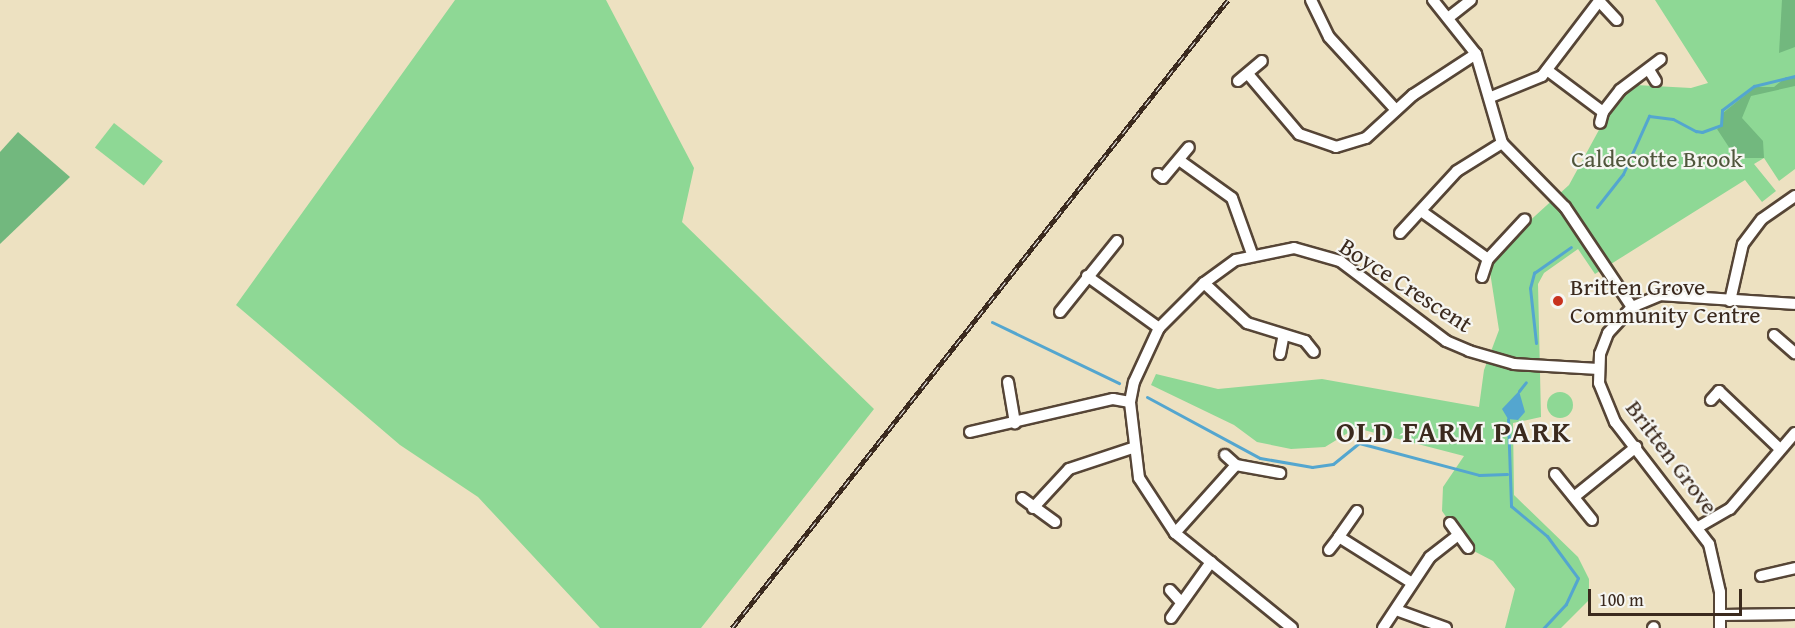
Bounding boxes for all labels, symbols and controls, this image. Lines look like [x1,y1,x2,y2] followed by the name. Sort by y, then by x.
[1571,145,1743,173] park label: Caldecotte Brook
[1334,231,1478,339] street label: Boyce Crescent
[1570,273,1760,329] place label: Britten Grove Community Centre
[1551,294,1565,308] marker: Britten Grove Community Centre
[1620,394,1724,520] street label: Britten Grove
[1336,413,1572,449] district label: OLD FARM PARK
[1591,577,1746,615] scale bar
[1599,586,1644,613] text: 100 m

